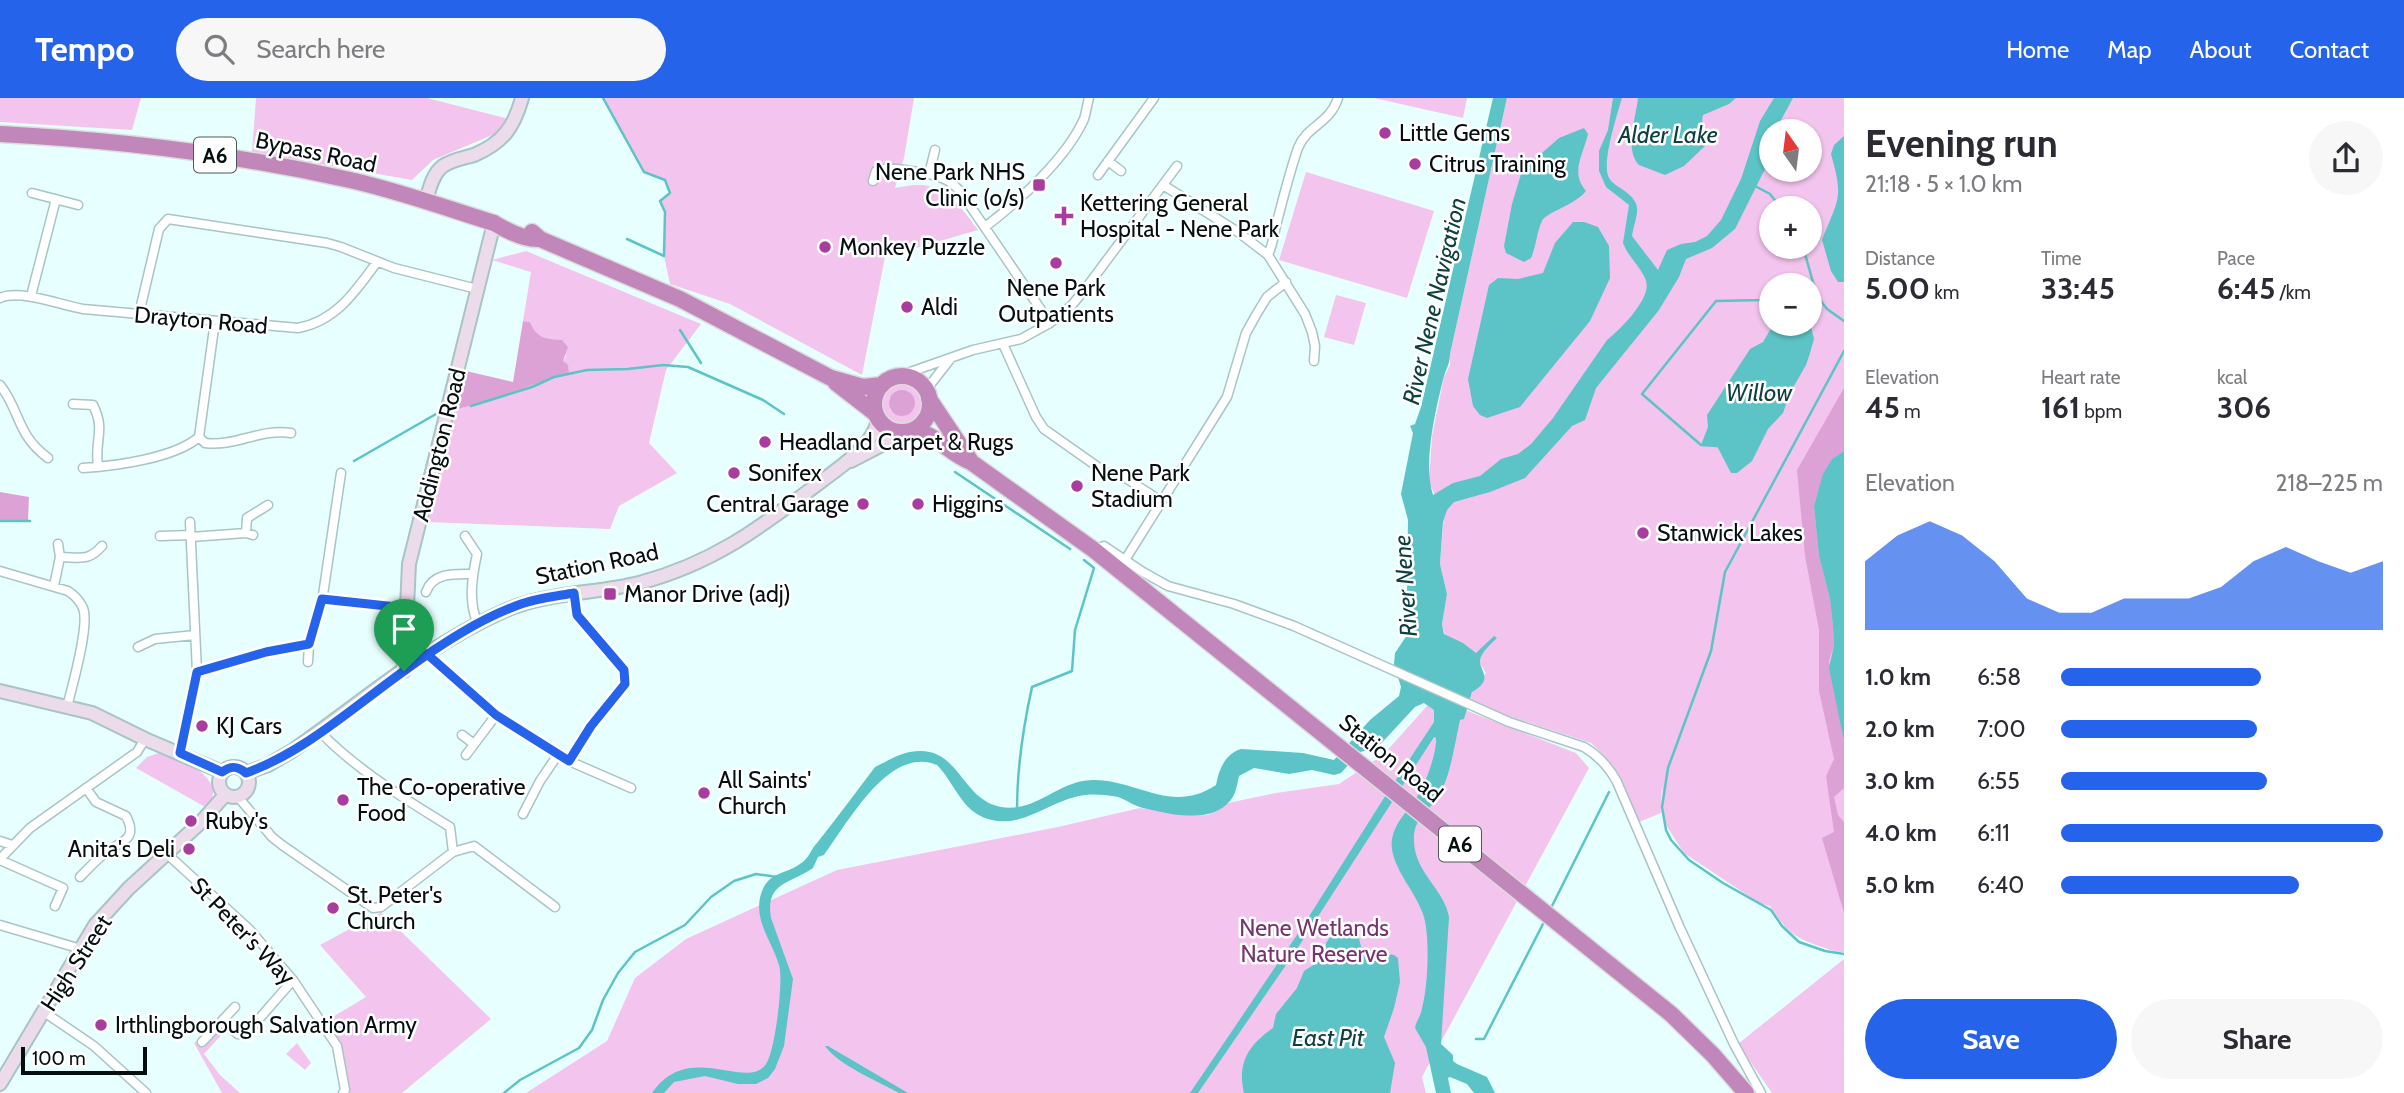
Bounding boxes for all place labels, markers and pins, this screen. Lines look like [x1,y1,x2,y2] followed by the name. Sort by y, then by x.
[1399,119,1510,147] place label: Little Gems
[1377,125,1393,141] marker: Little Gems
[1429,150,1566,178] place label: Citrus Training
[1407,156,1423,172] marker: Citrus Training
[875,158,1025,212] place label: Nene Park NHS Clinic (o/s)
[1031,177,1047,193] marker: Nene Park NHS Clinic (o/s)
[1080,189,1280,243] place label: Kettering General Hospital - Nene Park
[1054,206,1074,226] marker: Kettering General Hospital - Nene Park
[839,233,985,261] place label: Monkey Puzzle
[817,239,833,255] marker: Monkey Puzzle
[1048,255,1064,271] marker: Nene Park Outpatients
[998,274,1114,328] place label: Nene Park Outpatients
[921,293,958,321] place label: Aldi
[899,299,915,315] marker: Aldi
[779,428,1014,456] place label: Headland Carpet & Rugs
[757,434,773,450] marker: Headland Carpet & Rugs
[748,459,822,487] place label: Sonifex
[1091,459,1191,513] place label: Nene Park Stadium
[726,465,742,481] marker: Sonifex
[1069,478,1085,494] marker: Nene Park Stadium
[706,490,849,518] place label: Central Garage
[932,490,1004,518] place label: Higgins
[855,496,871,512] marker: Central Garage
[910,496,926,512] marker: Higgins
[1657,519,1803,547] place label: Stanwick Lakes
[1635,525,1651,541] marker: Stanwick Lakes
[624,580,791,608] place label: Manor Drive (adj)
[602,586,618,602] marker: Manor Drive (adj)
[374,599,434,671] pin
[216,712,282,740] place label: KJ Cars
[194,718,210,734] marker: KJ Cars
[718,766,811,820] place label: All Saints' Church
[357,773,526,827] place label: The Co-operative Food
[696,785,712,801] marker: All Saints' Church
[335,792,351,808] marker: The Co-operative Food
[205,807,268,835] place label: Ruby's
[183,813,199,829] marker: Ruby's
[68,835,175,863] place label: Anita's Deli
[181,841,197,857] marker: Anita's Deli
[347,881,442,935] place label: St. Peter's Church
[325,900,341,916] marker: St. Peter's Church
[115,1011,417,1039] place label: Irthlingborough Salvation Army
[93,1017,109,1033] marker: Irthlingborough Salvation Army

